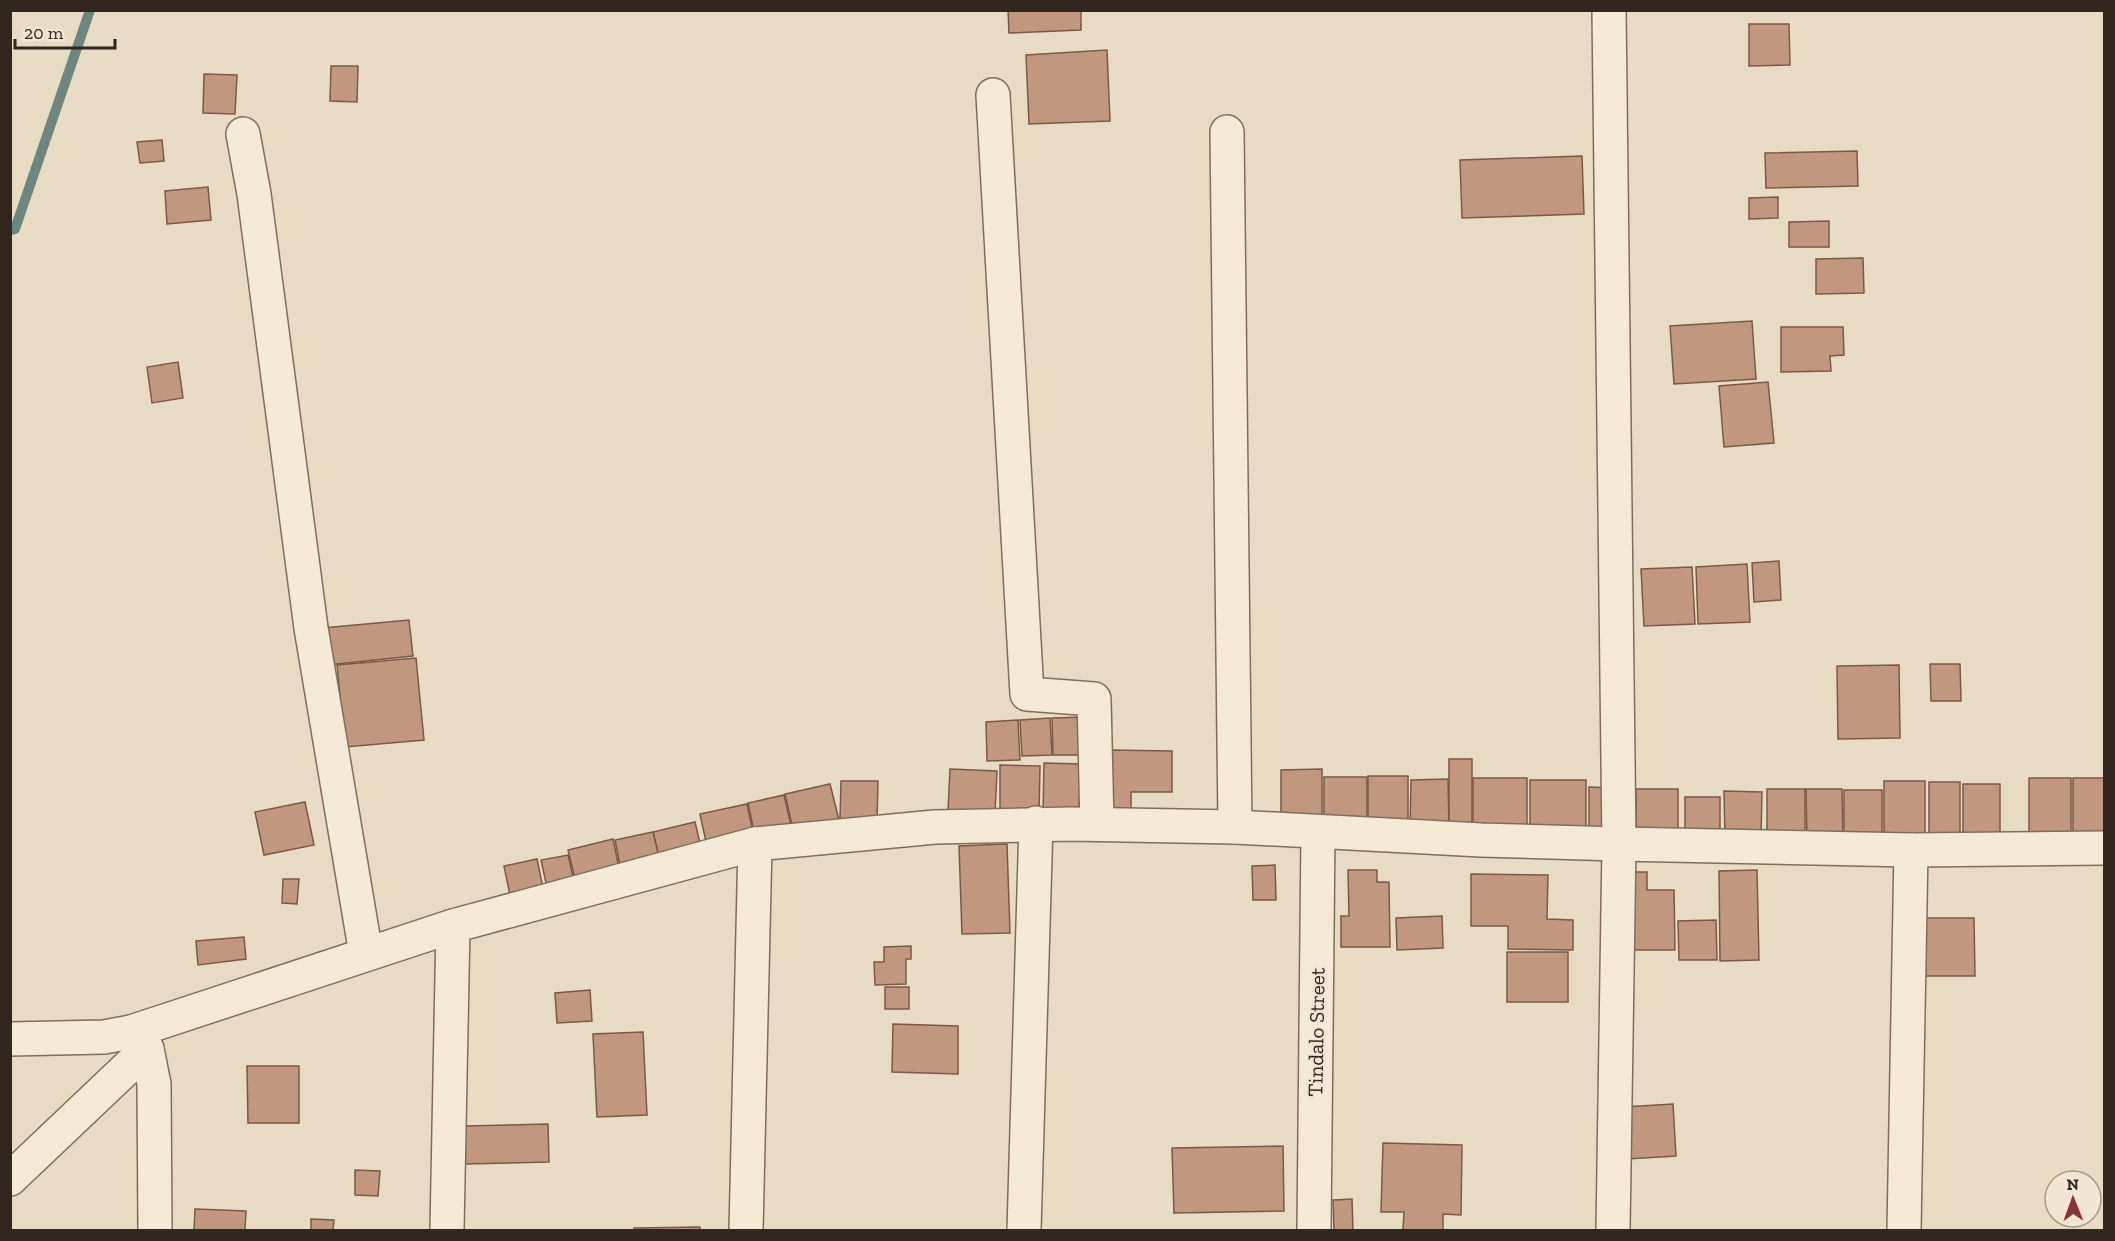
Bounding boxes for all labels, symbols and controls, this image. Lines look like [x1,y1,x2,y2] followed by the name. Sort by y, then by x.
[15,12,116,50] scale bar
[24,22,64,44] text: 20 m
[1302,967,1330,1097] street label: Tindalo Street
[2043,1169,2103,1229] north arrow
[2066,1175,2079,1194] text: N

